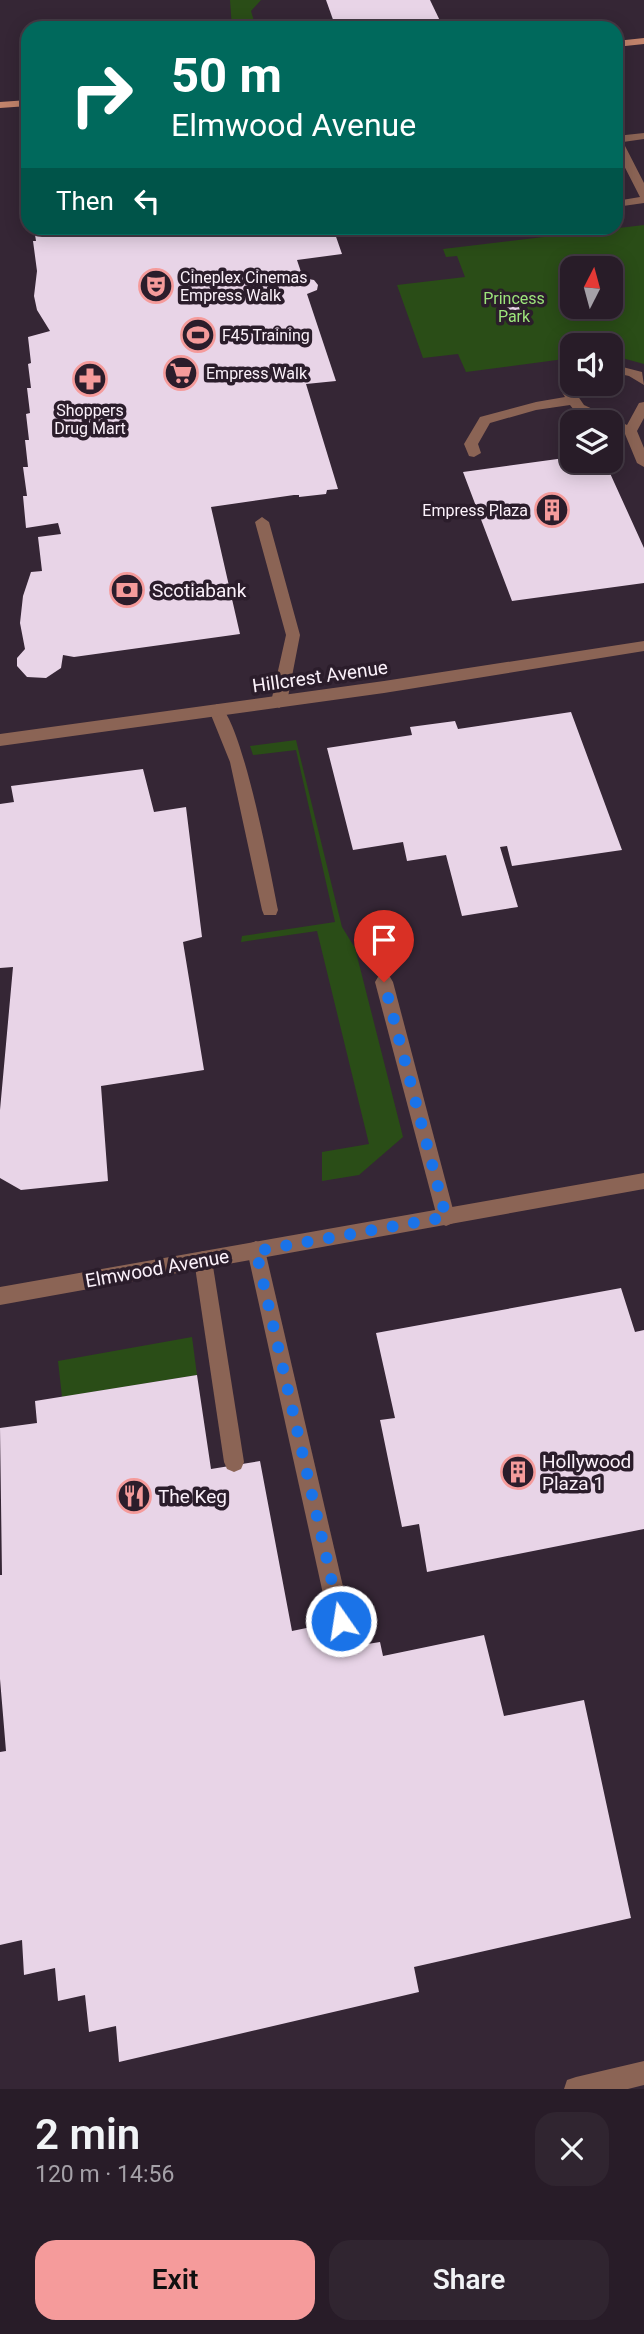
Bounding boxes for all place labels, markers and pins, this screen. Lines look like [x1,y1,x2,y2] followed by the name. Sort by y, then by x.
[137,267,175,305] theatre icon: Cineplex Cinemas Empress Walk
[180,268,308,305] place label: Cineplex Cinemas Empress Walk
[179,316,217,354] sports icon: F45 Training
[222,326,310,345] place label: F45 Training
[162,354,200,392] supermarket icon: Empress Walk
[71,360,109,398] pharmacy icon: Shoppers Drug Mart
[206,364,308,383] place label: Empress Walk
[54,401,126,438] place label: Shoppers Drug Mart
[533,491,571,529] building icon: Empress Plaza
[422,501,528,520] place label: Empress Plaza
[108,571,146,609] bank icon: Scotiabank
[152,579,247,602] place label: Scotiabank
[354,910,414,982] pin
[542,1450,631,1495] place label: Hollywood Plaza 1
[499,1453,537,1491] building icon: Hollywood Plaza 1
[115,1477,153,1515] restaurant icon: The Keg
[158,1485,227,1508] place label: The Keg

